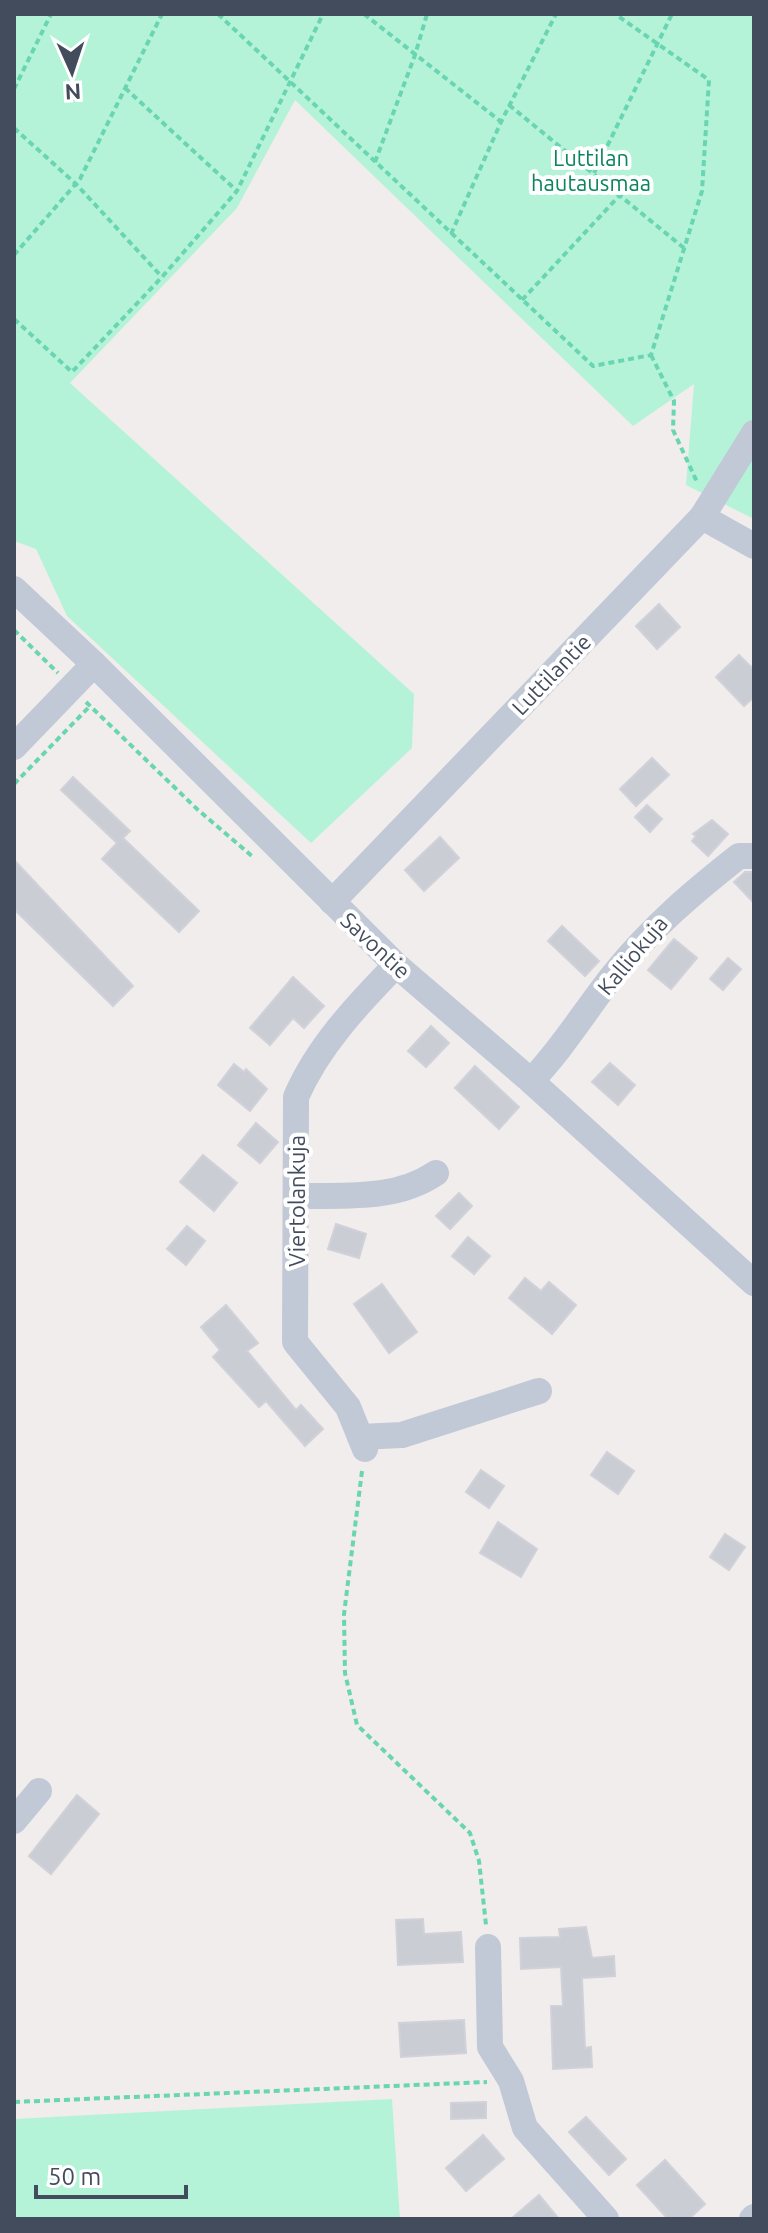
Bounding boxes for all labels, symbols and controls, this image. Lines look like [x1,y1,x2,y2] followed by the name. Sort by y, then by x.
[32,32,112,112] north arrow
[64,80,82,105] text: N
[531,145,651,195] park label: Luttilan hautausmaa
[507,629,595,719] street label: Luttilantie
[336,907,416,983] street label: Savontie
[592,911,672,999] street label: Kalliokuja
[284,1135,309,1267] street label: Viertolankuja
[36,2149,186,2199] scale bar
[48,2163,101,2190] text: 50 m

